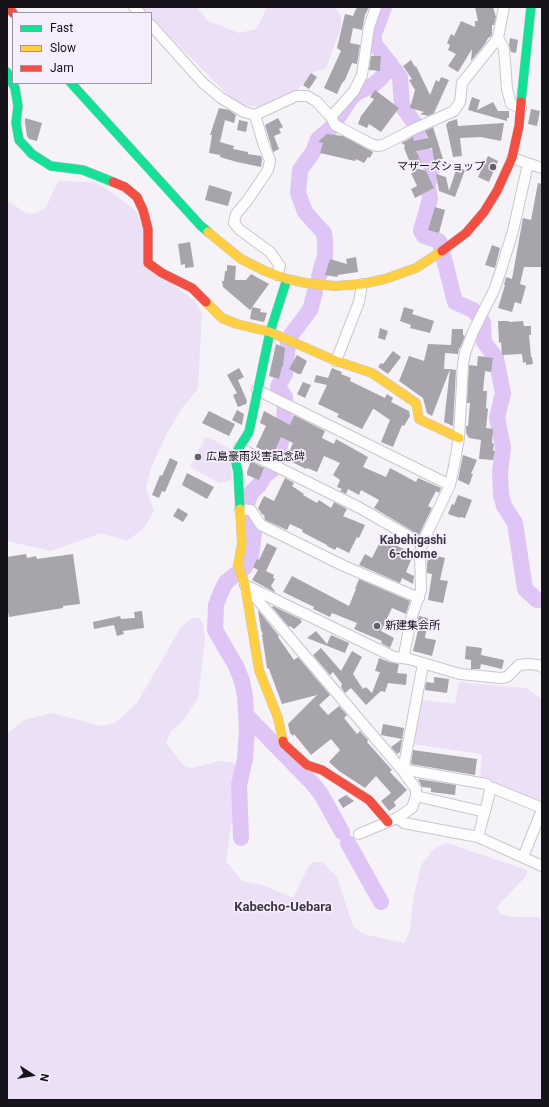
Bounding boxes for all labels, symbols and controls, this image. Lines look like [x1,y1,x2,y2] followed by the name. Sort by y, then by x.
[12,12,152,84] legend
[50,21,73,35] text: Fast
[50,41,76,55] text: Slow
[50,61,74,75] text: Jam
[397,160,485,174] place label: マザーズショップ
[488,162,498,172] marker: マザーズショップ
[206,450,305,464] place label: 広島豪雨災害記念碑
[193,452,203,462] marker: 広島豪雨災害記念碑
[380,534,446,562] district label: Kabehigashi 6-chome
[385,619,440,633] place label: 新建集会所
[372,621,382,631] marker: 新建集会所
[234,900,332,916] district label: Kabecho-Uebara
[12,1055,52,1095] north arrow
[37,1072,51,1083] text: N

